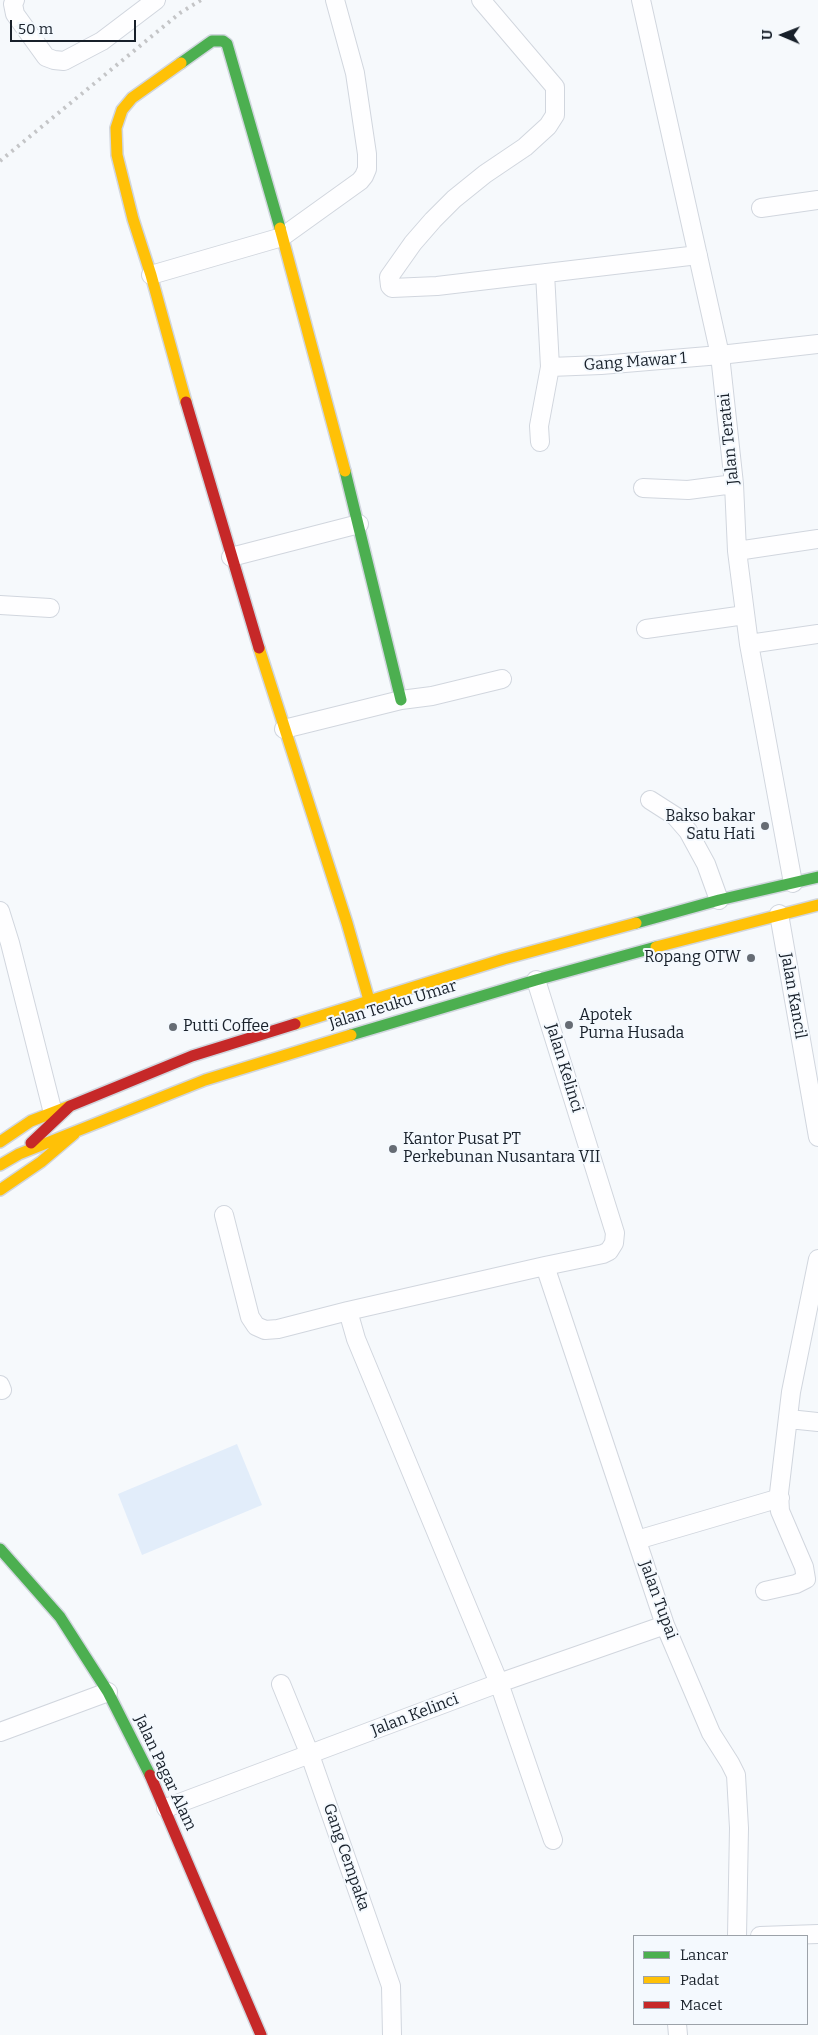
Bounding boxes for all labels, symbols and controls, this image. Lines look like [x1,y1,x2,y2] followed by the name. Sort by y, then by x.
[12,10,139,42] scale bar
[758,10,808,60] north arrow
[18,20,53,38] text: 50 m
[759,29,776,40] text: U
[583,349,687,375] street label: Gang Mawar 1
[715,392,743,486] street label: Jalan Teratai
[665,807,755,845] place label: Bakso bakar Satu Hati
[759,820,771,832] marker: Bakso bakar Satu Hati
[644,948,741,968] place label: Ropang OTW
[776,951,810,1041] street label: Jalan Kancil
[745,952,757,964] marker: Ropang OTW
[327,976,459,1034] street label: Jalan Teuku Umar
[579,1006,684,1044] place label: Apotek Purna Husada
[183,1017,269,1037] place label: Putti Coffee
[563,1019,575,1031] marker: Apotek Purna Husada
[167,1021,179,1033] marker: Putti Coffee
[541,1021,587,1115] street label: Jalan Kelinci
[403,1130,600,1168] place label: Kantor Pusat PT Perkebunan Nusantara VII
[387,1143,399,1155] marker: Kantor Pusat PT Perkebunan Nusantara VII
[635,1558,681,1642] street label: Jalan Tupai
[369,1690,461,1740] street label: Jalan Kelinci
[130,1712,200,1834] street label: Jalan Pagar Alam
[319,1801,373,1913] street label: Gang Cempaka
[633,1935,808,2025] legend
[680,1946,728,1964] text: Lancar
[680,1971,719,1989] text: Padat
[680,1996,722,2014] text: Macet

